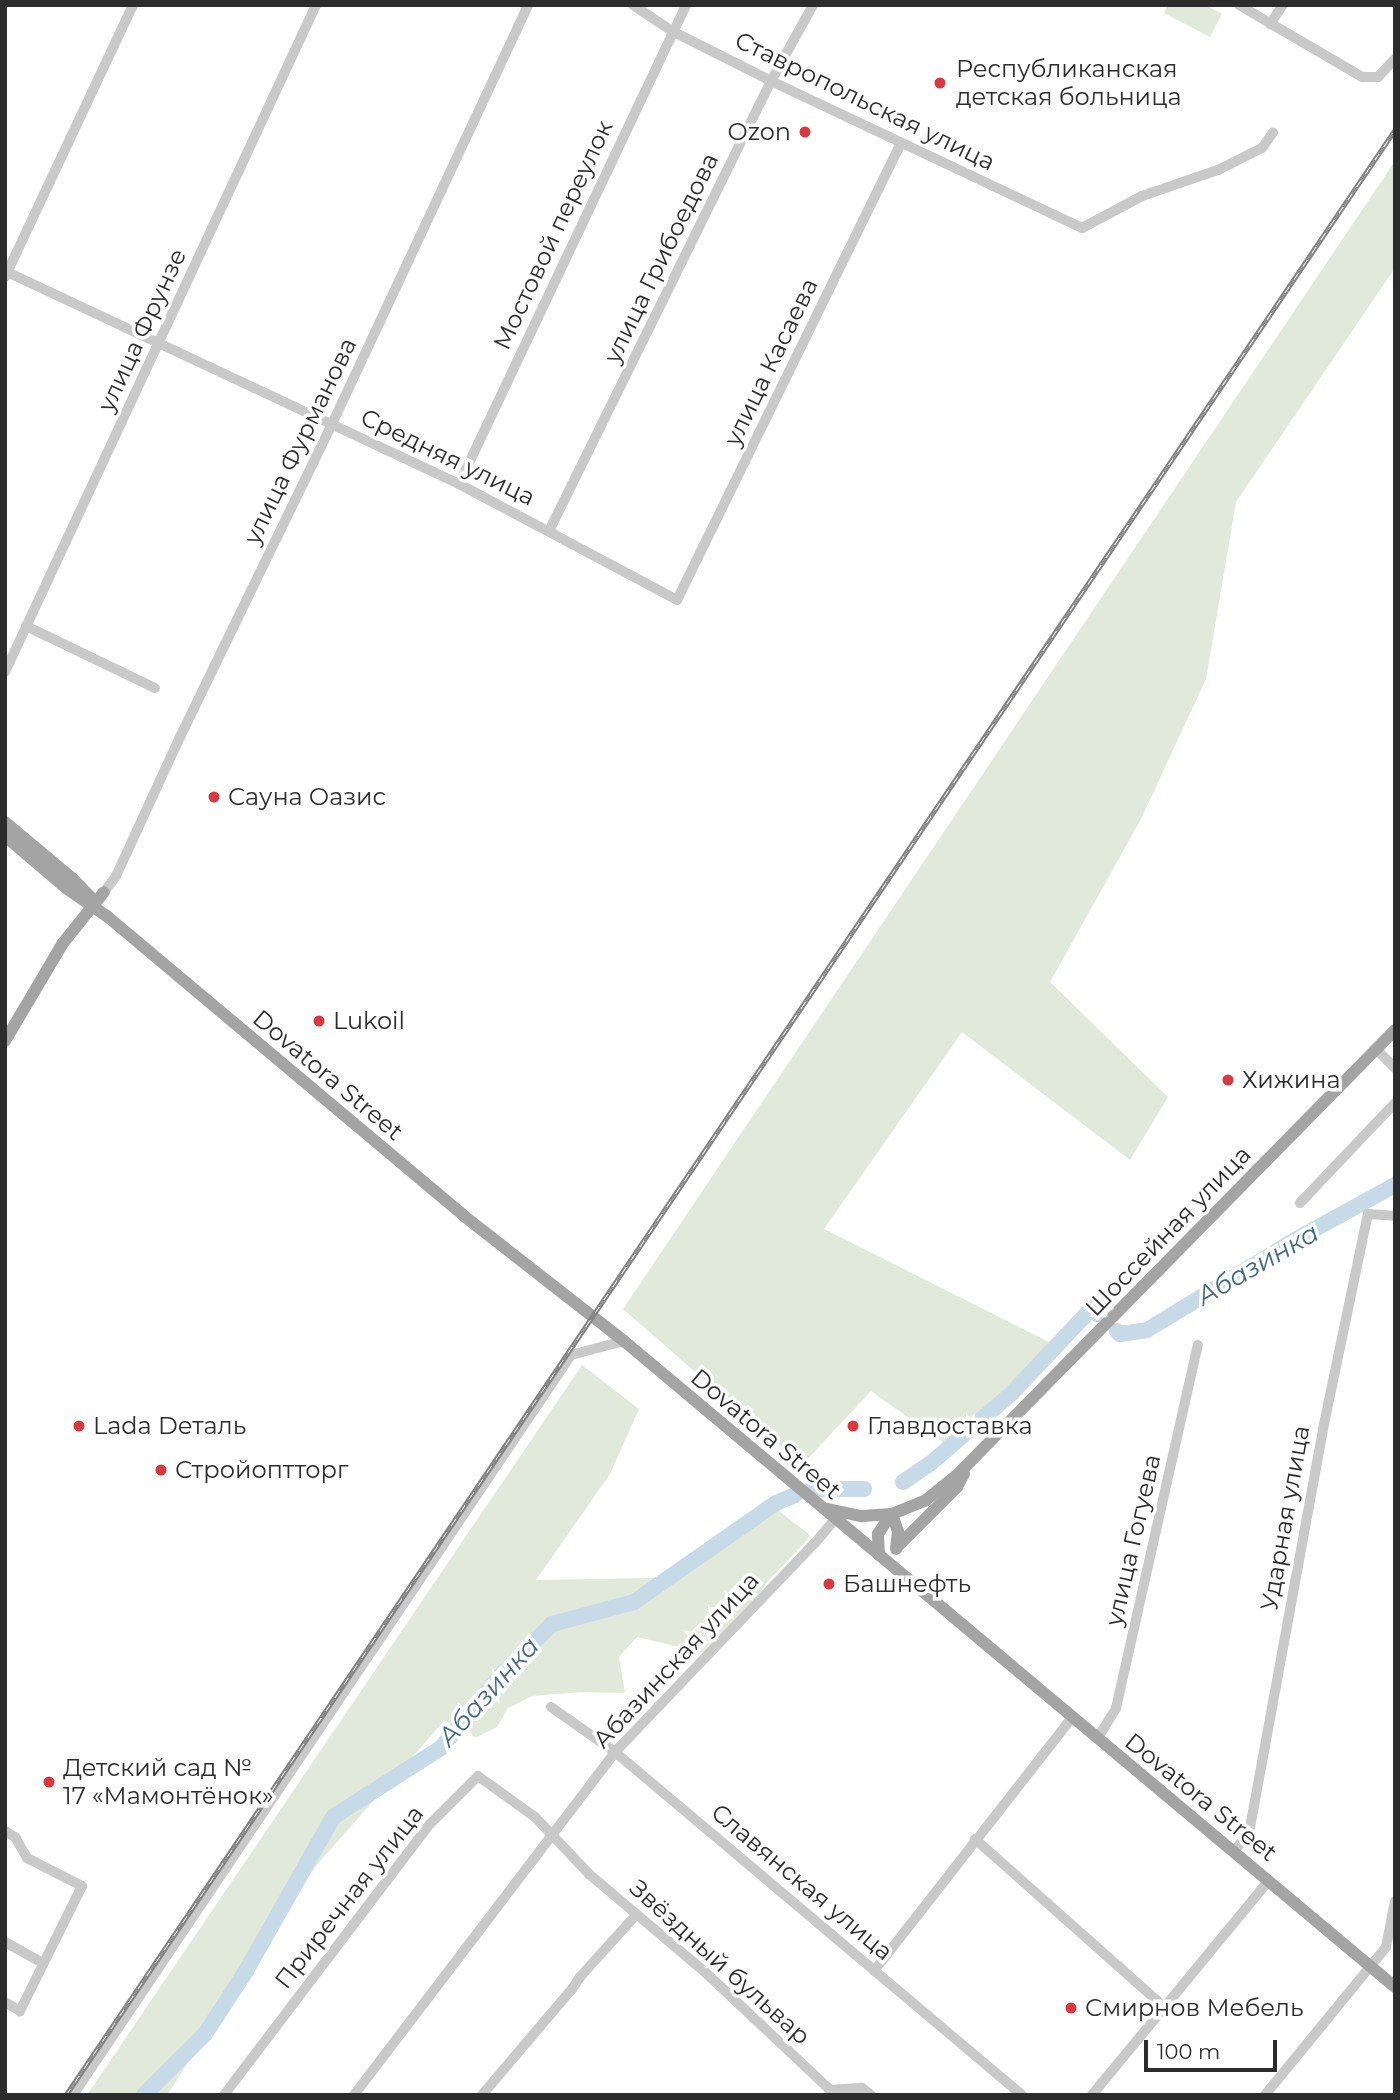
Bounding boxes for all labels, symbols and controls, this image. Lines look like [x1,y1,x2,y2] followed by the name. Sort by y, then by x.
[730,25,1000,177] street label: Ставропольская улица
[956,55,1182,111] place label: Республиканская детская больница
[930,73,950,93] marker: Республиканская детская больница
[487,116,619,354] street label: Мостовой переулок
[728,118,791,146] place label: Ozon
[797,124,813,140] marker: Ozon
[598,148,724,368] street label: улица Грибоедова
[92,244,192,416] street label: улица Фрунзе
[718,274,824,450] street label: улица Касаева
[238,333,362,549] street label: улица Фурманова
[356,402,540,512] street label: Средняя улица
[228,783,386,811] place label: Сауна Оазис
[206,789,222,805] marker: Сауна Оазис
[247,1004,409,1146] street label: Dovatora Street
[333,1007,405,1035] place label: Lukoil
[311,1013,327,1029] marker: Lukoil
[1242,1066,1340,1094] place label: Хижина
[1220,1072,1236,1088] marker: Хижина
[1079,1140,1257,1322] street label: Шоссейная улица
[1191,1218,1325,1312] water label: Абазинка
[685,1363,847,1505] street label: Dovatora Street
[93,1412,246,1440] place label: Lada Dеталь
[867,1412,1033,1440] place label: Главдоставка
[71,1418,87,1434] marker: Lada Dеталь
[845,1418,861,1434] marker: Главдоставка
[1255,1423,1315,1613] street label: Ударная улица
[1099,1451,1167,1629] street label: улица Гогуева
[175,1456,348,1484] place label: Стройоптторг
[153,1462,169,1478] marker: Стройоптторг
[587,1566,765,1754] street label: Абазинская улица
[843,1570,971,1598] place label: Башнефть
[821,1576,837,1592] marker: Башнефть
[432,1631,546,1753] water label: Абазинка
[1119,1727,1283,1867] street label: Dovatora Street
[63,1754,274,1810] place label: Детский сад № 17 «Мамонтёнок»
[41,1774,57,1790] marker: Детский сад № 17 «Мамонтёнок»
[705,1798,899,1966] street label: Славянская улица
[269,1800,429,1994] street label: Приречная улица
[624,1873,816,2051] street label: Звёздный бульвар
[1085,1994,1303,2022] place label: Смирнов Мебель
[1063,2000,1079,2016] marker: Смирнов Мебель
[1148,2026,1281,2070] scale bar
[1157,2039,1220,2064] text: 100 m

